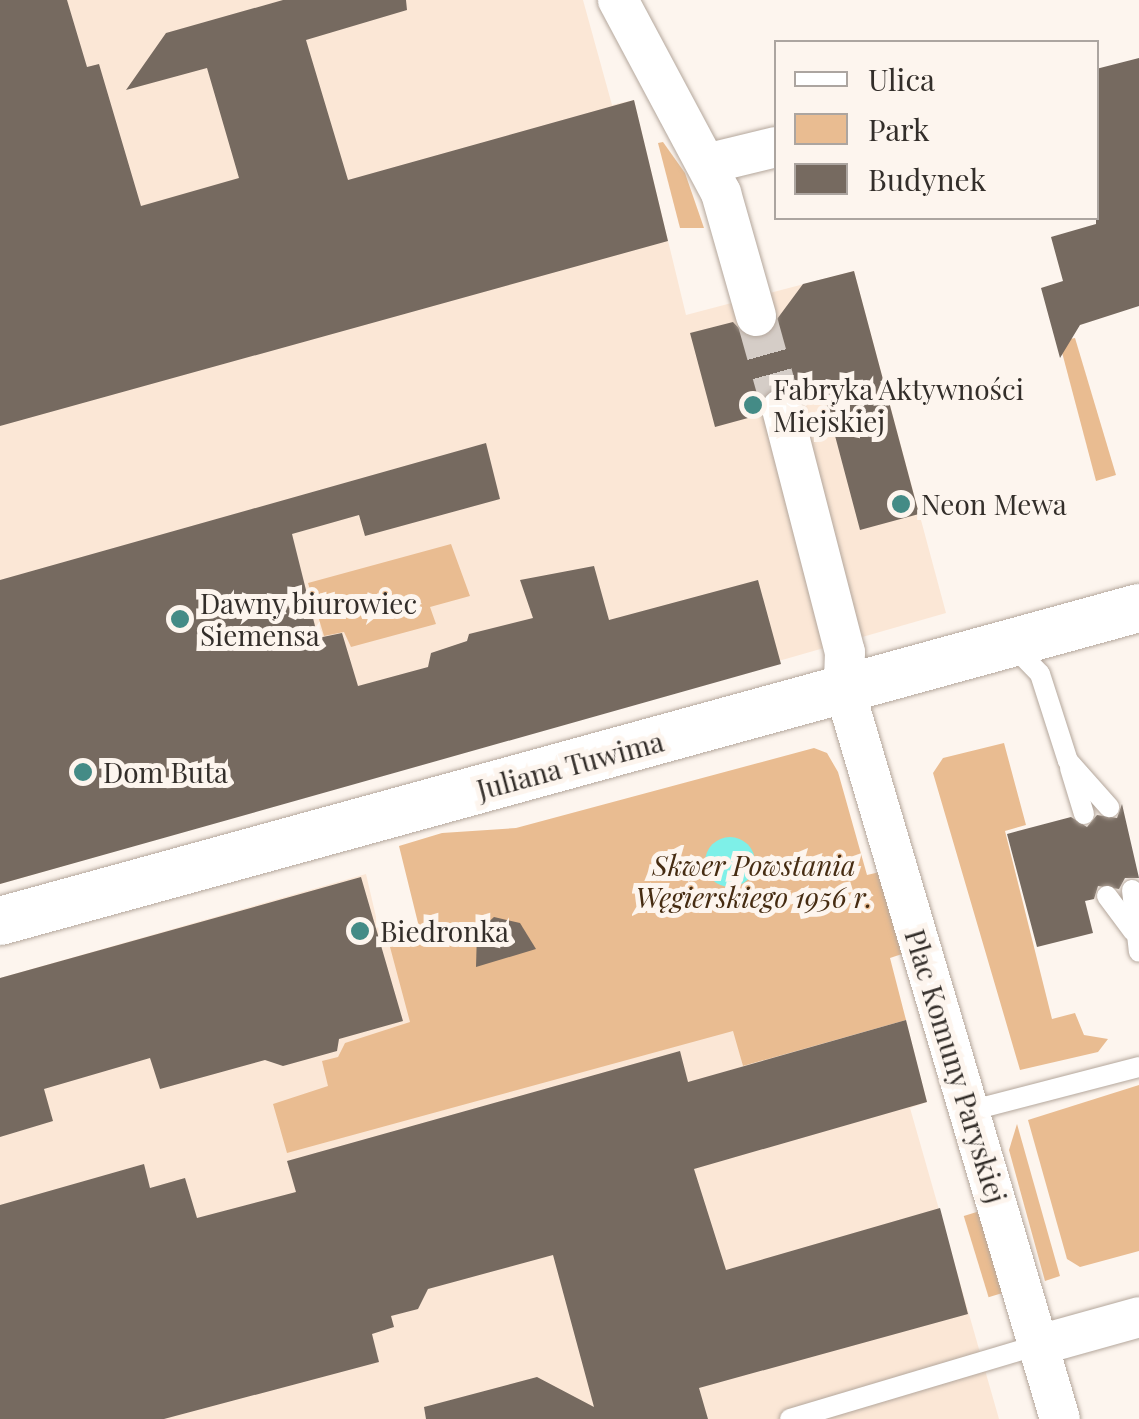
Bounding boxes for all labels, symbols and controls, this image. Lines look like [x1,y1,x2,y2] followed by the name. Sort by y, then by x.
[774,40,1099,220] legend
[868,59,935,99] text: Ulica
[868,109,930,149] text: Park
[868,159,986,199] text: Budynek
[773,372,1025,438] place label: Fabryka Aktywności Miejskiej
[742,394,764,416] marker: Fabryka Aktywności Miejskiej
[921,487,1067,521] place label: Neon Mewa
[890,493,912,515] marker: Neon Mewa
[200,586,418,652] place label: Dawny biurowiec Siemensa
[169,608,191,630] marker: Dawny biurowiec Siemensa
[472,724,668,806] street label: Juliana Tuwima
[103,755,228,789] place label: Dom Buta
[72,761,94,783] marker: Dom Buta
[635,848,873,914] park label: Skwer Powstania Węgierskiego 1956 r.
[380,914,509,948] place label: Biedronka
[349,920,371,942] marker: Biedronka
[898,925,1014,1207] street label: Plac Komuny Paryskiej

